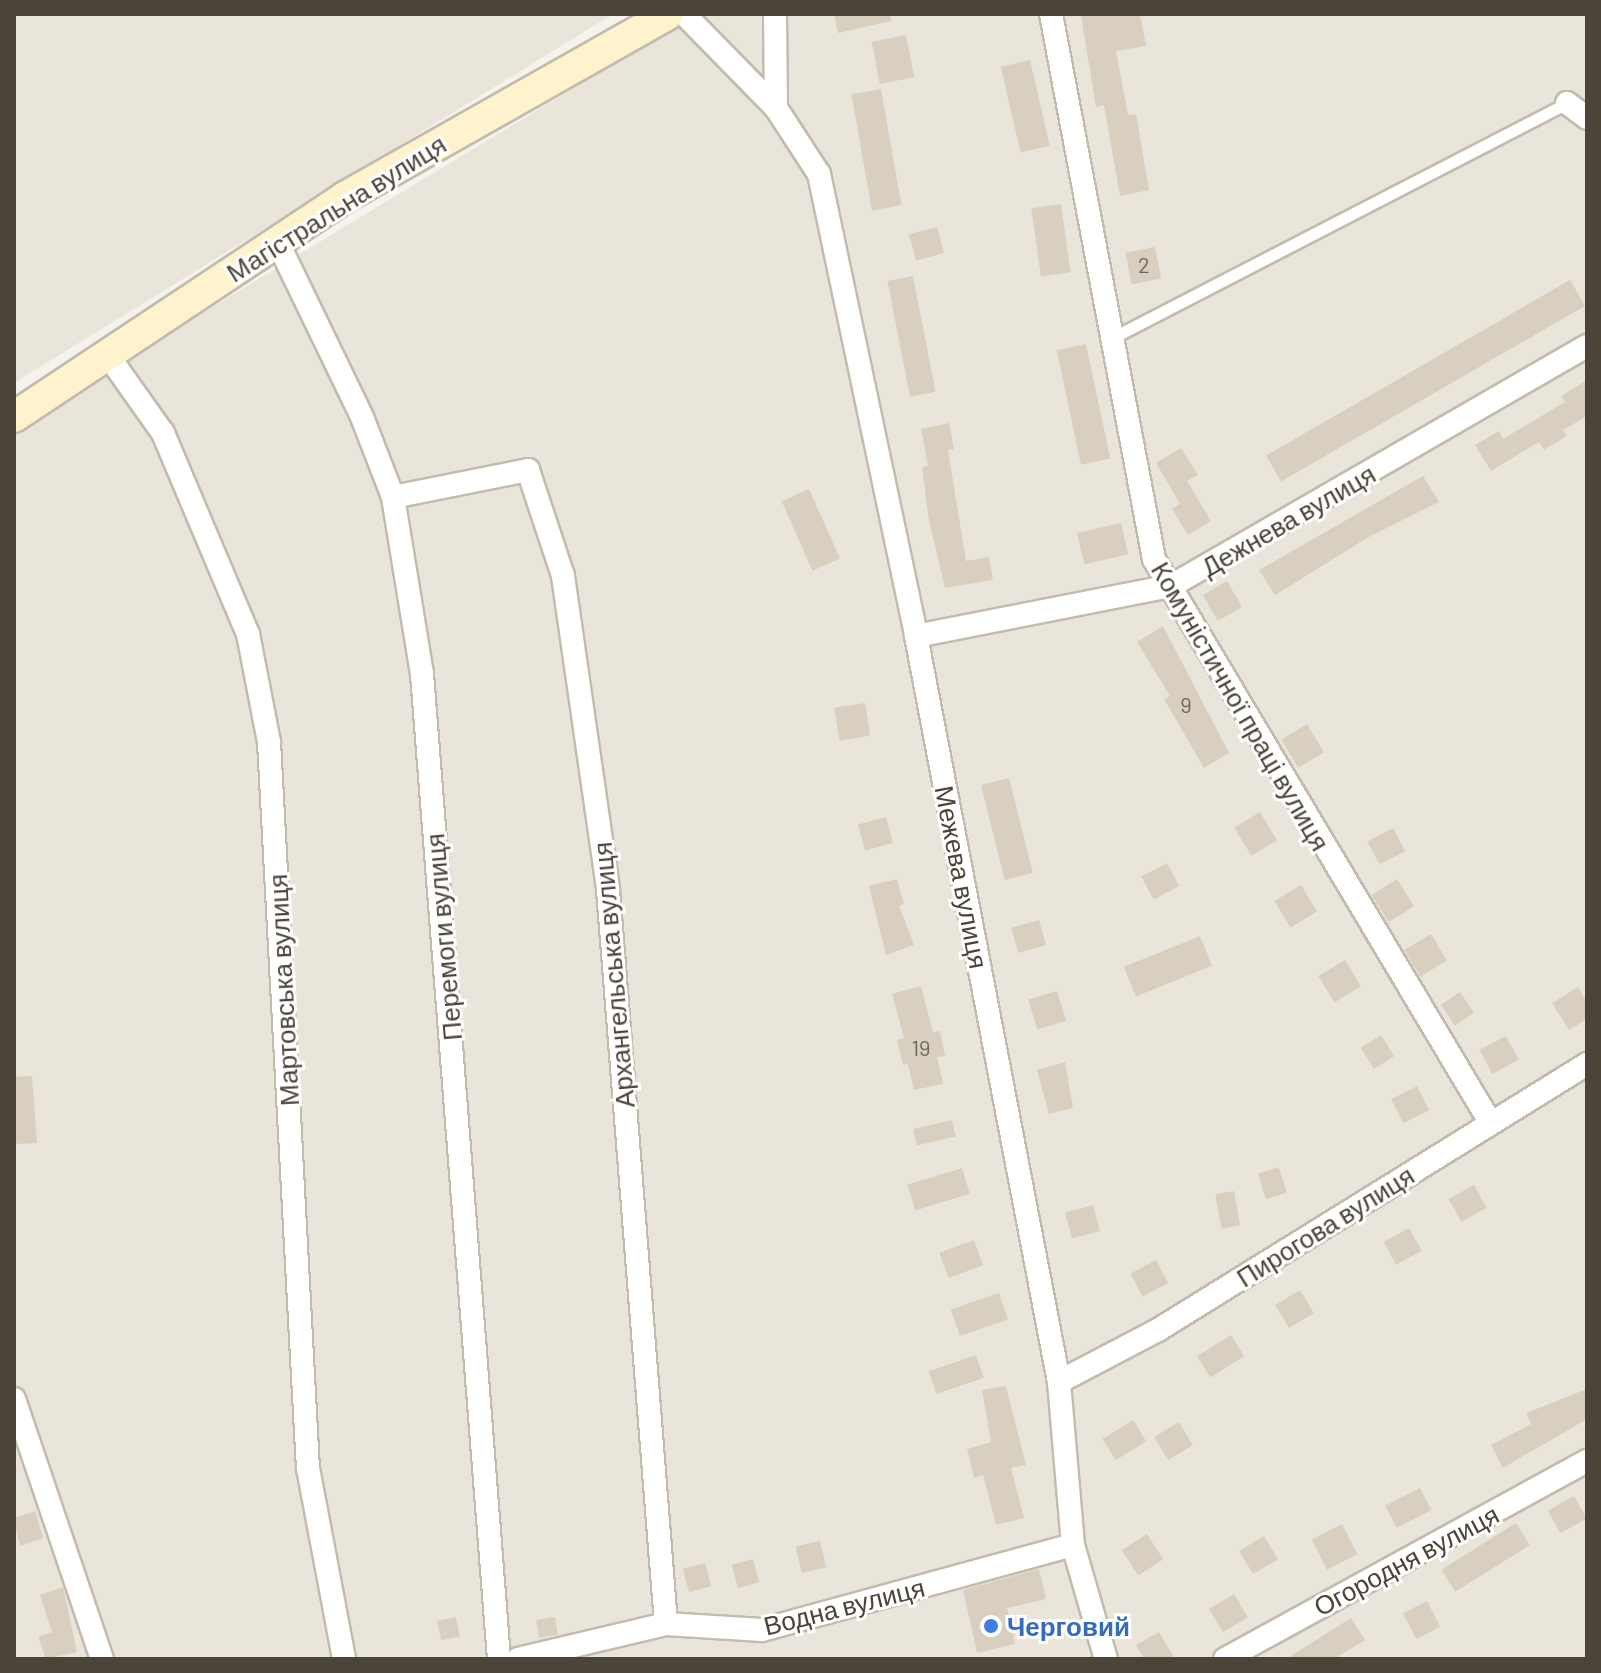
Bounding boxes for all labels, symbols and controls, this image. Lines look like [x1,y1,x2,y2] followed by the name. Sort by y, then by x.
[221,128,451,288] street label: Магістральна вулиця
[1138,252,1150,278] house number: 2
[1196,458,1380,582] street label: Дежнева вулиця
[1145,556,1337,856] street label: Комуністичної праці вулиця
[1180,692,1192,718] house number: 9
[929,783,995,971] street label: Межева вулиця
[418,832,468,1042] street label: Перемоги вулиця
[586,841,640,1109] street label: Архангельська вулиця
[261,873,305,1107] street label: Мартовська вулиця
[911,1035,931,1061] house number: 19
[1231,1159,1419,1293] street label: Пирогова вулиця
[1308,1498,1504,1622] street label: Огородня вулиця
[760,1571,928,1641] street label: Водна вулиця
[1007,1610,1130,1642] place label: Черговий
[982,1617,1000,1635] marker: Черговий

